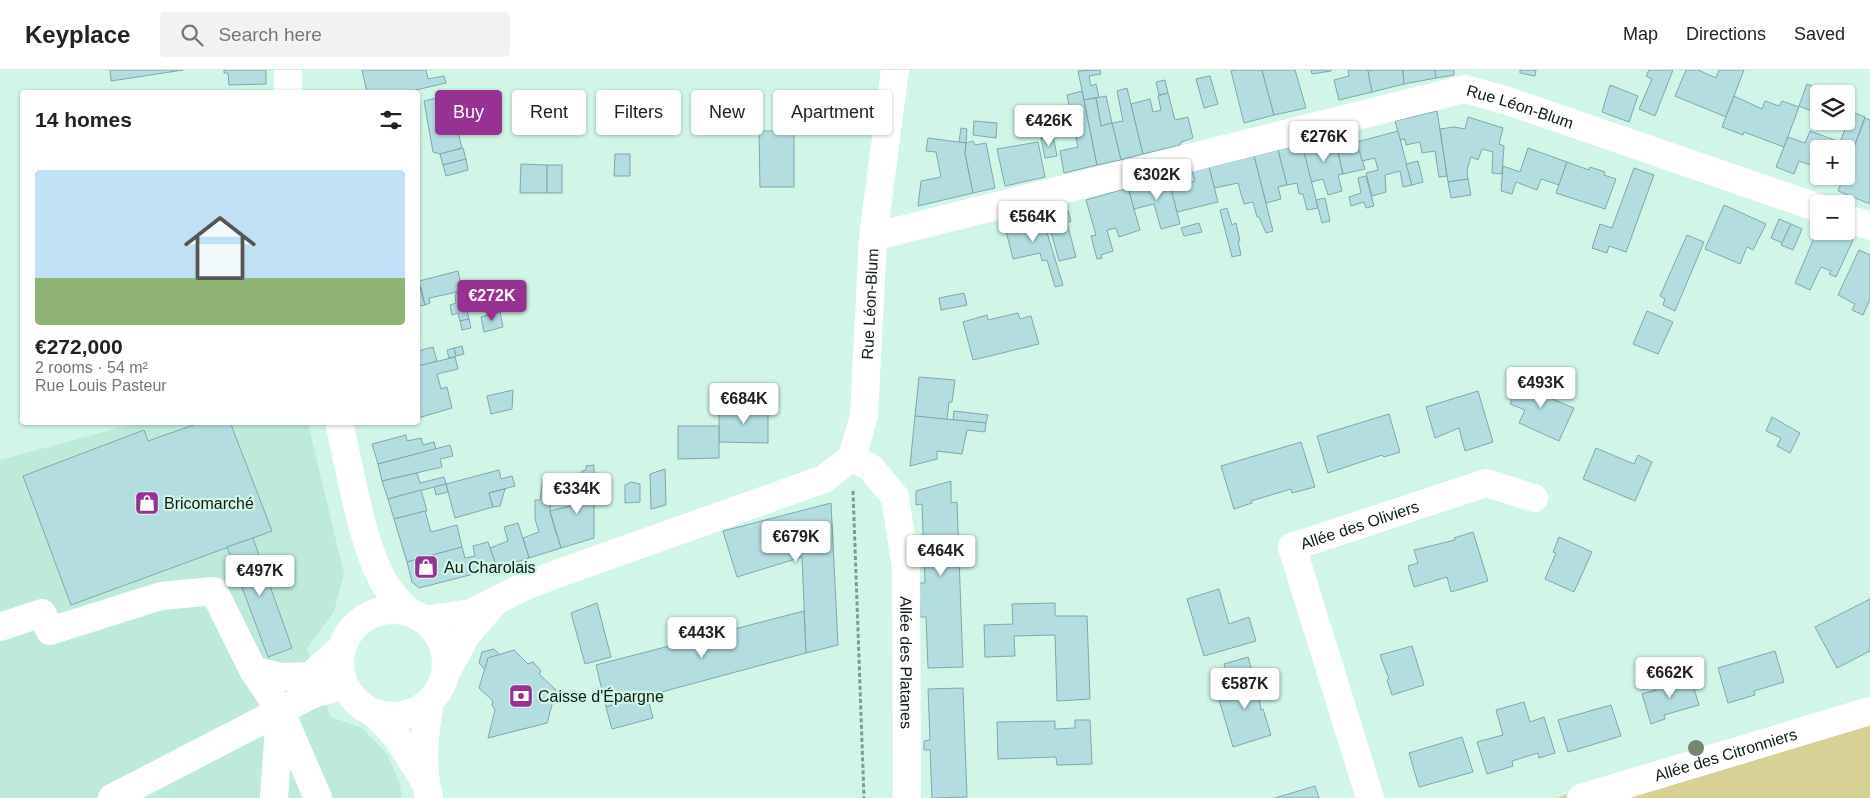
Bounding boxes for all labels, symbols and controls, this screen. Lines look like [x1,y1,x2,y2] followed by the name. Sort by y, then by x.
[160,12,510,57] search box
[25,21,130,48] text: Keyplace
[178,21,206,49] icon: search
[218,24,322,45] text: Search here
[1623,24,1658,44] text: Map
[1686,24,1766,44] text: Directions
[1794,24,1845,44] text: Saved
[1465,82,1576,132] street label: Rue Léon-Blum
[1810,85,1855,240] map controls
[1810,85,1855,130] button: layers
[435,90,502,135] chip: Buy
[512,90,586,135] chip: Rent
[596,90,681,135] chip: Filters
[691,90,763,135] chip: New
[773,90,892,135] chip: Apartment
[1014,104,1084,147] pin: €426K
[377,106,405,134] icon: filters
[35,108,132,131] text: 14 homes
[1025,112,1073,129] text: €426K
[1289,121,1359,163] pin: €276K
[1300,128,1348,145] text: €276K
[1810,140,1855,185] button: +
[1122,158,1192,201] pin: €302K
[1133,166,1181,183] text: €302K
[1810,195,1855,240] button: −
[998,200,1068,243] pin: €564K
[175,203,265,293] icon: home
[1009,208,1057,225] text: €564K
[859,248,881,360] street label: Rue Léon-Blum
[457,280,527,322] pin: €272K
[468,287,516,304] text: €272K
[35,335,123,358] text: €272,000
[35,359,148,376] text: 2 rooms · 54 m²
[1506,366,1576,409] pin: €493K
[1517,374,1565,391] text: €493K
[35,377,167,394] text: Rue Louis Pasteur
[709,382,779,425] pin: €684K
[720,390,768,407] text: €684K
[542,472,612,515] pin: €334K
[553,480,601,497] text: €334K
[134,490,160,516] shop icon: Bricomarché
[164,495,254,512] place label: Bricomarché
[1298,498,1421,553] street label: Allée des Oliviers
[761,520,831,563] pin: €679K
[772,528,820,545] text: €679K
[906,534,976,577] pin: €464K
[917,542,965,559] text: €464K
[225,554,295,597] pin: €497K
[413,554,439,580] shop icon: Au Charolais
[444,559,536,576] place label: Au Charolais
[236,562,284,579] text: €497K
[897,596,915,729] street label: Allée des Platanes
[667,616,737,659] pin: €443K
[678,624,726,641] text: €443K
[1635,656,1705,699] pin: €662K
[1646,664,1694,681] text: €662K
[1210,668,1280,710] pin: €587K
[1221,675,1269,692] text: €587K
[508,683,534,709] bank icon: Caisse d'Épargne
[538,687,664,705] place label: Caisse d'Épargne
[1653,726,1799,784] street label: Allée des Citronniers

